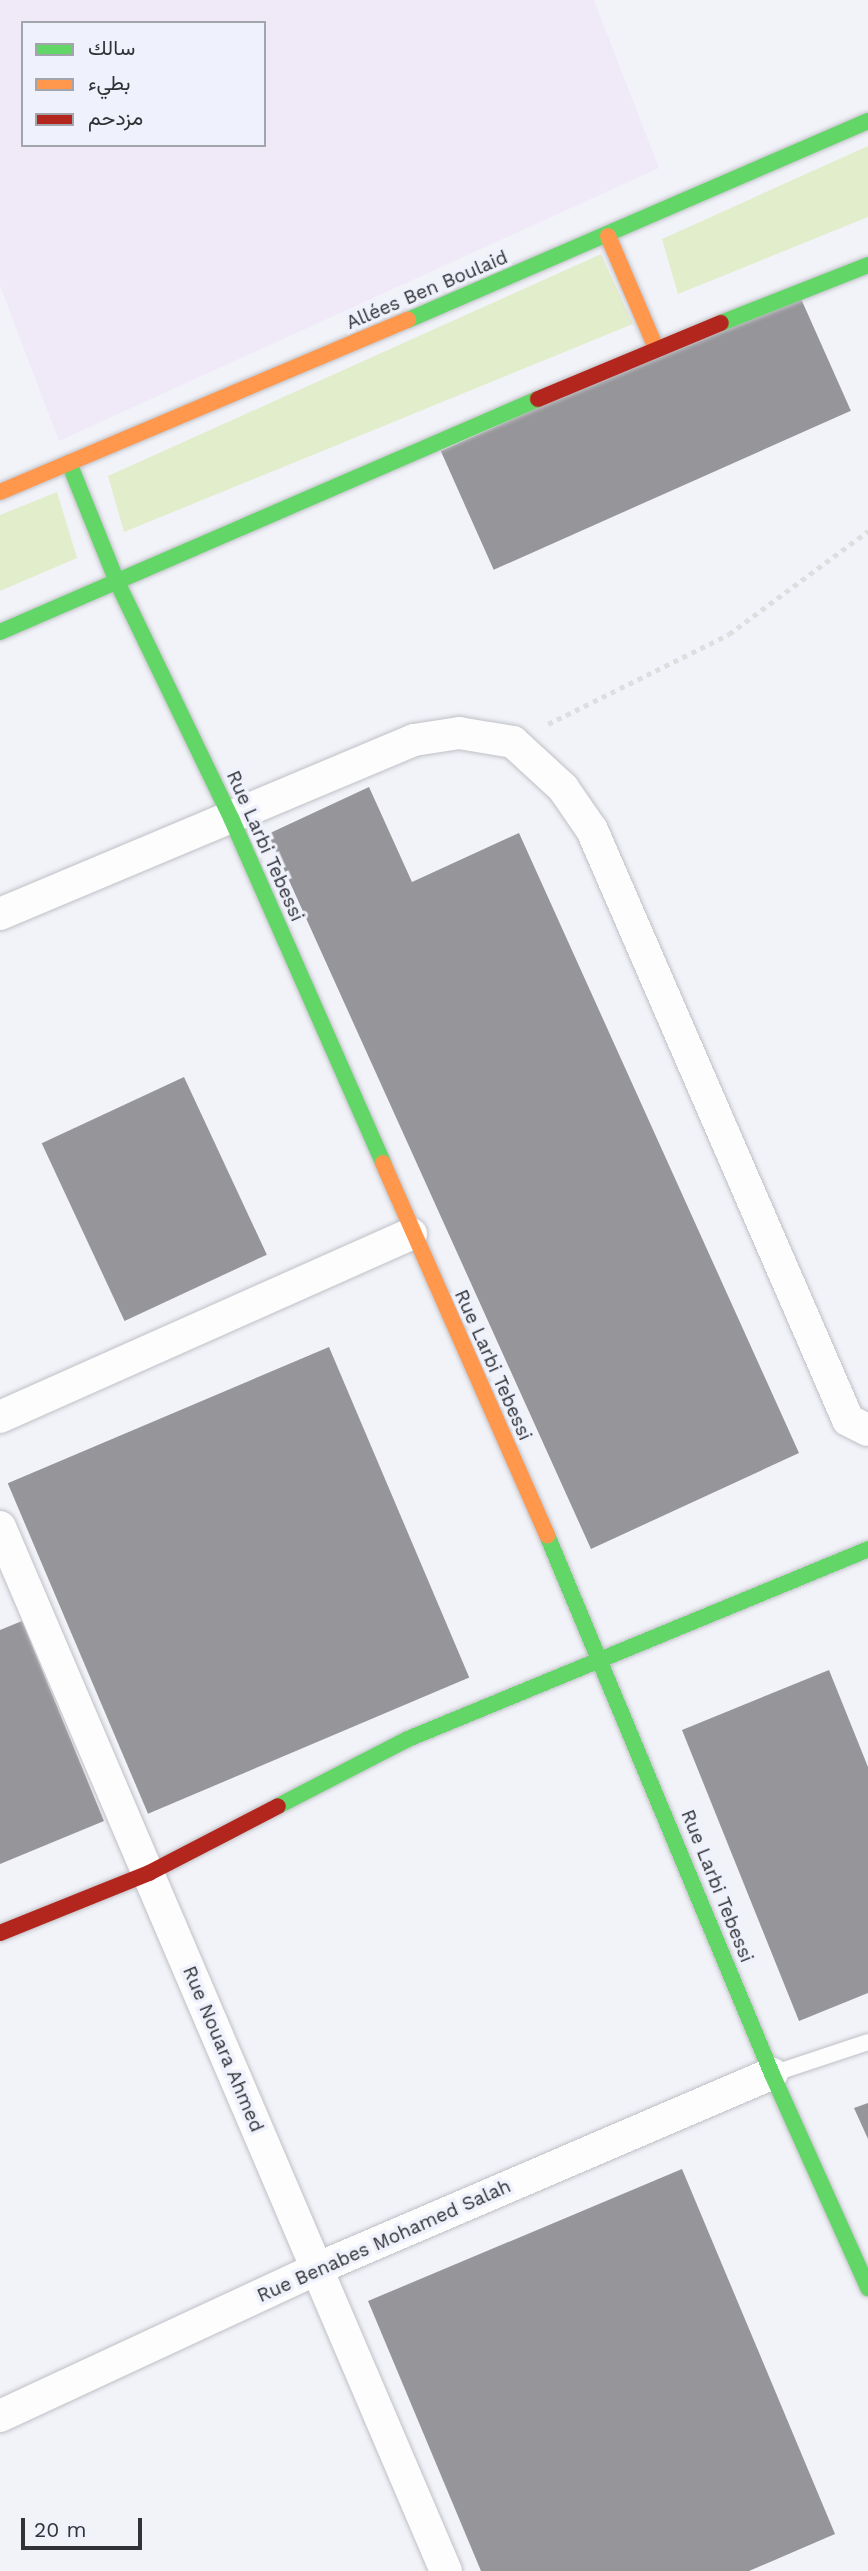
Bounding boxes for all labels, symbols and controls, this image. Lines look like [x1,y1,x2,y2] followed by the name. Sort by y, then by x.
[21,21,266,147] legend
[88,35,135,60] text: سالك
[88,70,131,95] text: بطيء
[88,105,143,130] text: مزدحم
[343,246,511,334] street label: Allées Ben Boulaid
[221,767,309,925] street label: Rue Larbi Tebessi
[449,1286,537,1444] street label: Rue Larbi Tebessi
[676,1806,758,1966] street label: Rue Larbi Tebessi
[177,1962,269,2136] street label: Rue Nouara Ahmed
[254,2175,514,2307] street label: Rue Benabes Mohamed Salah
[24,2504,145,2548] scale bar
[34,2517,86,2542] text: 20 m

